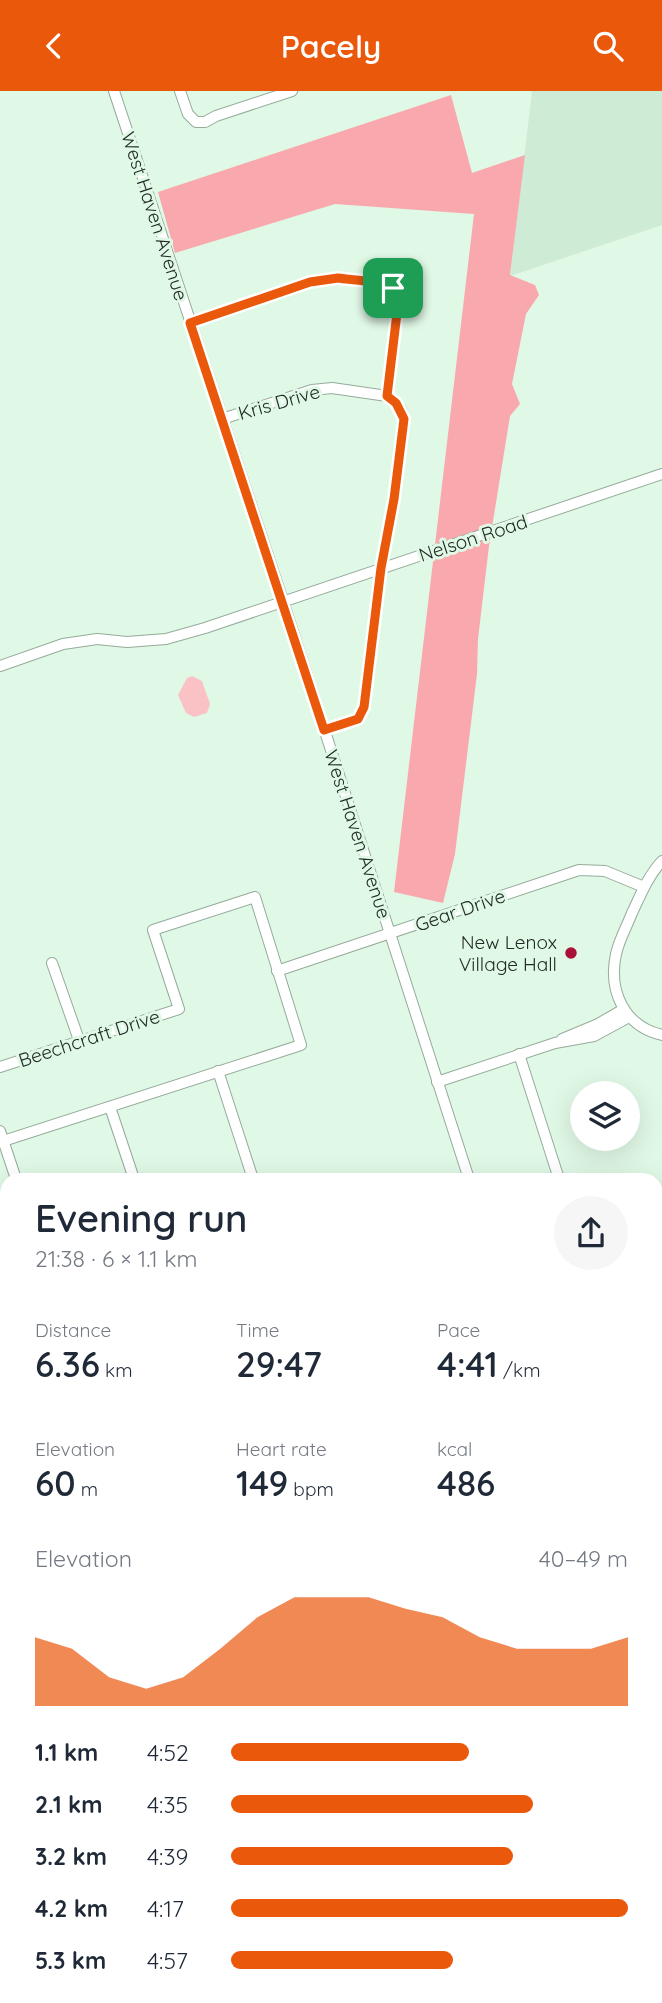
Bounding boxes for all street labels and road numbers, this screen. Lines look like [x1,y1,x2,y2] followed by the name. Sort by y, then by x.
[116,129,194,303] street label: West Haven Avenue
[235,379,323,425] street label: Kris Drive
[416,509,530,567] street label: Nelson Road
[319,747,397,921] street label: West Haven Avenue
[412,883,508,937] street label: Gear Drive
[15,1004,163,1072] street label: Beechcraft Drive

